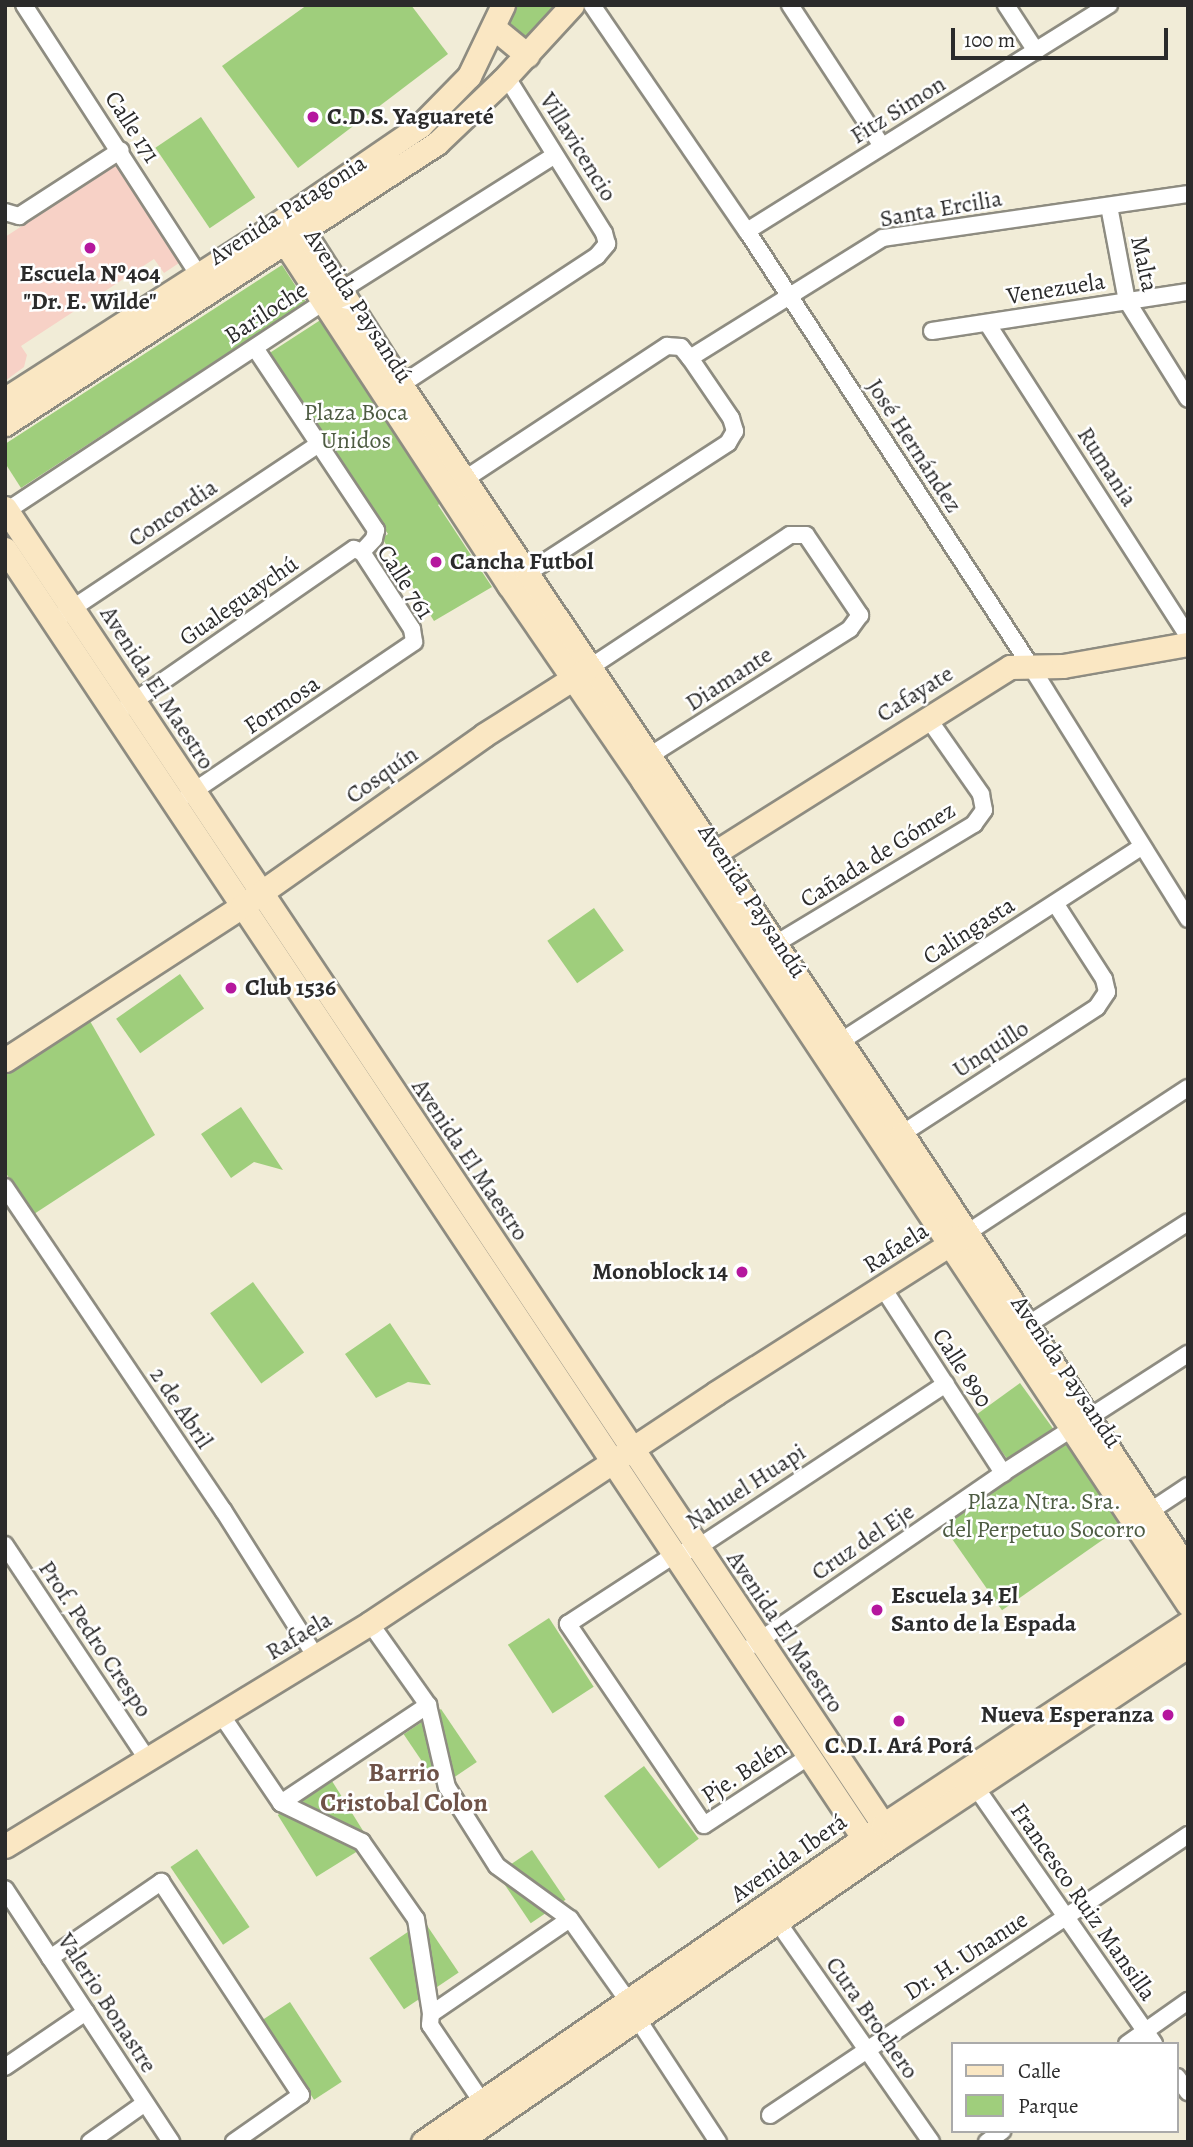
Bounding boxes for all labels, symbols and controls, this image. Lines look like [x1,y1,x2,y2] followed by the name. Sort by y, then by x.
[955,14,1172,58] scale bar
[964,26,1015,54] text: 100 m
[845,70,951,150] street label: Fitz Simon
[98,86,166,168] street label: Calle 171
[533,87,623,207] street label: Villavicencio
[327,103,494,131] place label: C.D.S. Yaguareté
[305,109,321,125] marker: C.D.S. Yaguareté
[204,149,372,271] street label: Avenida Patagonia
[878,184,1004,234] street label: Santa Ercilia
[298,224,418,388] street label: Avenida Paysandú
[1124,234,1164,294] street label: Malta
[82,240,98,256] marker: Escuela Nº404 "Dr. E. Wilde"
[19,260,161,316] place label: Escuela Nº404 "Dr. E. Wilde"
[1005,267,1107,311] street label: Venezuela
[219,276,313,350] street label: Bariloche
[860,374,968,518] street label: José Hernández
[304,399,408,455] park label: Plaza Boca Unidos
[1071,422,1143,512] street label: Rumania
[123,473,223,553] street label: Concordia
[370,539,440,625] street label: Calle 761
[450,548,594,576] place label: Cancha Futbol
[174,550,304,652] street label: Gualeguaychú
[428,554,444,570] marker: Cancha Futbol
[94,601,220,775] street label: Avenida El Maestro
[680,640,778,718] street label: Diamante
[871,659,959,729] street label: Cafayate
[239,669,325,741] street label: Formosa
[340,740,424,810] street label: Cosquín
[795,796,961,914] street label: Cañada de Gómez
[692,819,812,983] street label: Avenida Paysandú
[918,891,1020,971] street label: Calingasta
[245,974,336,1002] place label: Club 1536
[223,980,239,996] marker: Club 1536
[948,1014,1034,1084] street label: Unquillo
[405,1074,535,1246] street label: Avenida El Maestro
[858,1216,934,1280] street label: Rafaela
[592,1258,728,1286] place label: Monoblock 14
[734,1264,750,1280] marker: Monoblock 14
[1004,1290,1128,1454] street label: Avenida Paysandú
[926,1323,998,1413] street label: Calle 890
[143,1362,219,1454] street label: 2 de Abril
[681,1438,811,1536] street label: Nahuel Huapi
[942,1488,1146,1544] park label: Plaza Ntra. Sra. del Perpetuo Socorro
[806,1497,920,1587] street label: Cruz del Eje
[720,1546,850,1718] street label: Avenida El Maestro
[32,1555,158,1723] street label: Prof. Pedro Crespo
[891,1582,1076,1638] place label: Escuela 34 El Santo de la Espada
[869,1602,885,1618] marker: Escuela 34 El Santo de la Espada
[261,1605,337,1667] street label: Rafaela
[981,1701,1154,1729] place label: Nueva Esperanza
[1160,1707,1176,1723] marker: Nueva Esperanza
[891,1713,907,1729] marker: C.D.I. Ará Porá
[824,1732,974,1760] place label: C.D.I. Ará Porá
[696,1734,792,1810] street label: Pje. Belén
[320,1757,488,1818] district label: Barrio Cristobal Colon
[1004,1797,1162,2007] street label: Francesco Ruiz Mansilla
[725,1807,853,1909] street label: Avenida Iberá
[898,1905,1034,2007] street label: Dr. H. Unanue
[51,1928,163,2078] street label: Valerio Bonastre
[819,1951,925,2085] street label: Cura Brochero
[951,2042,1179,2133] legend
[1018,2057,1061,2085] text: Calle
[1018,2092,1078,2120] text: Parque

